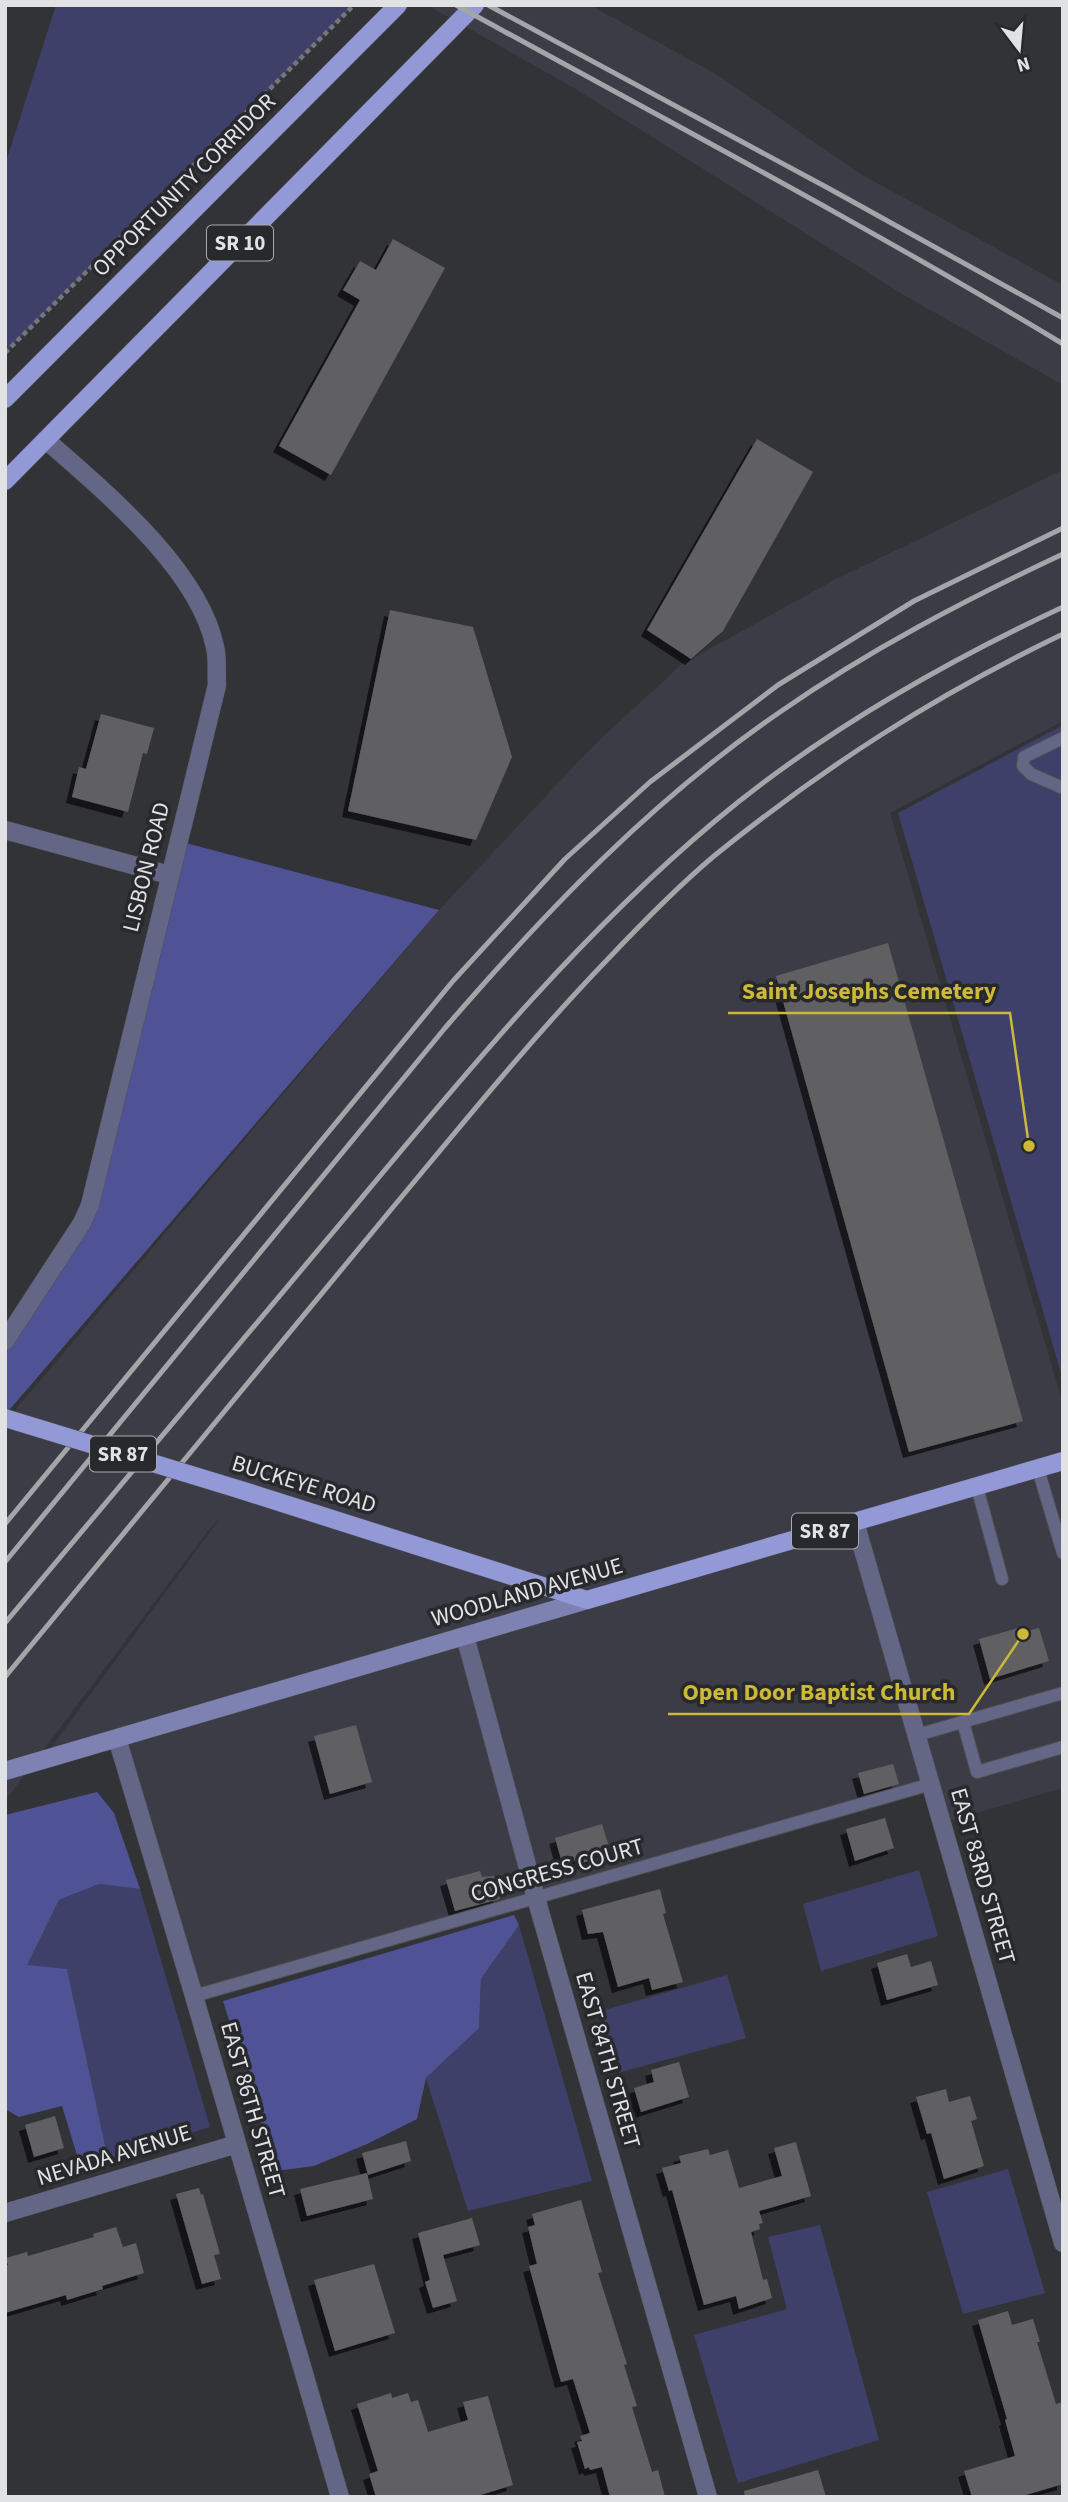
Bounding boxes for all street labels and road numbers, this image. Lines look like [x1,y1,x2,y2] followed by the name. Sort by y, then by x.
[85,86,283,284] street label: OPPORTUNITY CORRIDOR
[207,226,273,260] road number: SR 10
[114,799,178,935] street label: LISBON ROAD
[90,1436,156,1472] road number: SR 87
[228,1446,380,1522] street label: BUCKEYE ROAD
[792,1514,858,1548] road number: SR 87
[427,1549,627,1635] street label: WOODLAND AVENUE
[942,1784,1024,1968] street label: EAST 83RD STREET
[467,1830,647,1910] street label: CONGRESS COURT
[567,1968,649,2152] street label: EAST 84TH STREET
[212,2018,294,2202] street label: EAST 86TH STREET
[33,2116,195,2194] street label: NEVADA AVENUE

